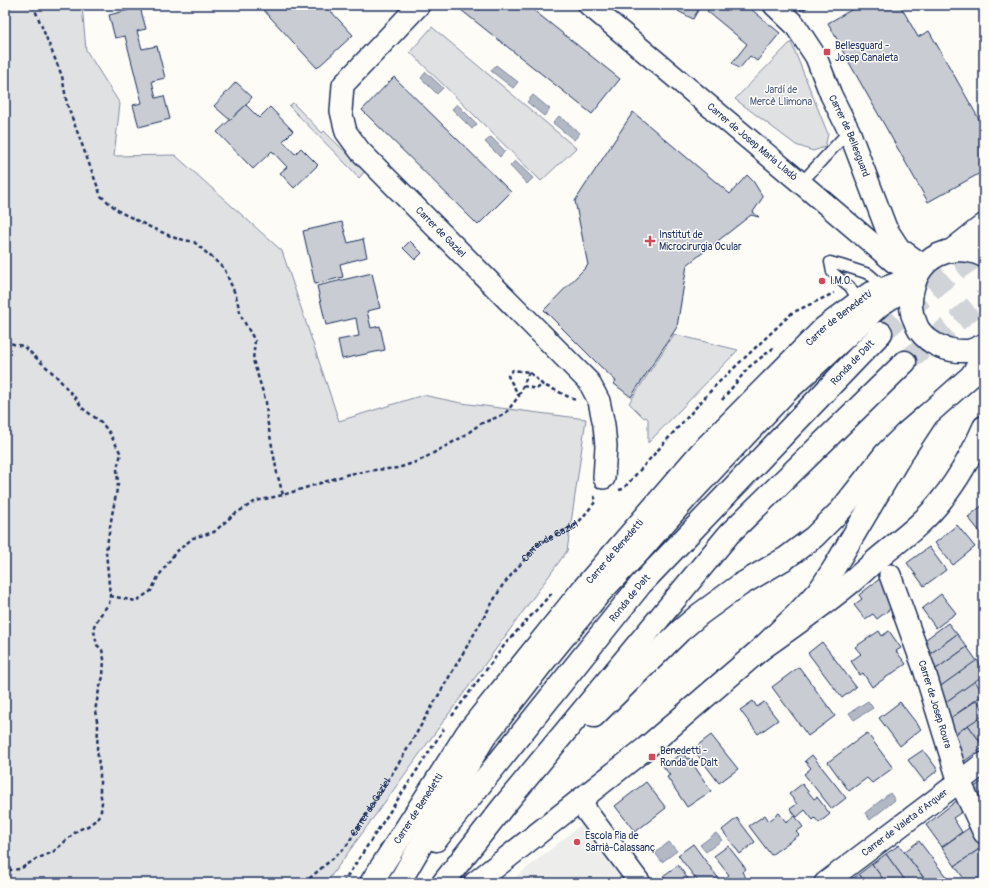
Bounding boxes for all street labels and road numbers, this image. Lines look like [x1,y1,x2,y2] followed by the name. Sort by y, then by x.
[826,93,872,179] street label: Carrer de Bellesguard
[705,101,800,184] street label: Carrer de Josep Maria Lladó
[413,205,468,260] street label: Carrer de Gaziel
[803,288,873,349] street label: Carrer de Benedetti
[828,337,878,388] street label: Ronda de Dalt
[584,517,646,587] street label: Carrer de Benedetti
[519,518,580,564] street label: Carrer de Gaziel
[607,571,654,624] street label: Ronda de Dalt
[915,659,954,750] street label: Carrer de Josep Roura
[391,771,446,846] street label: Carrer de Benedetti
[348,776,394,839] street label: Carrer de Gaziel
[859,786,951,859] street label: Carrer de Valeta d'Arquer

